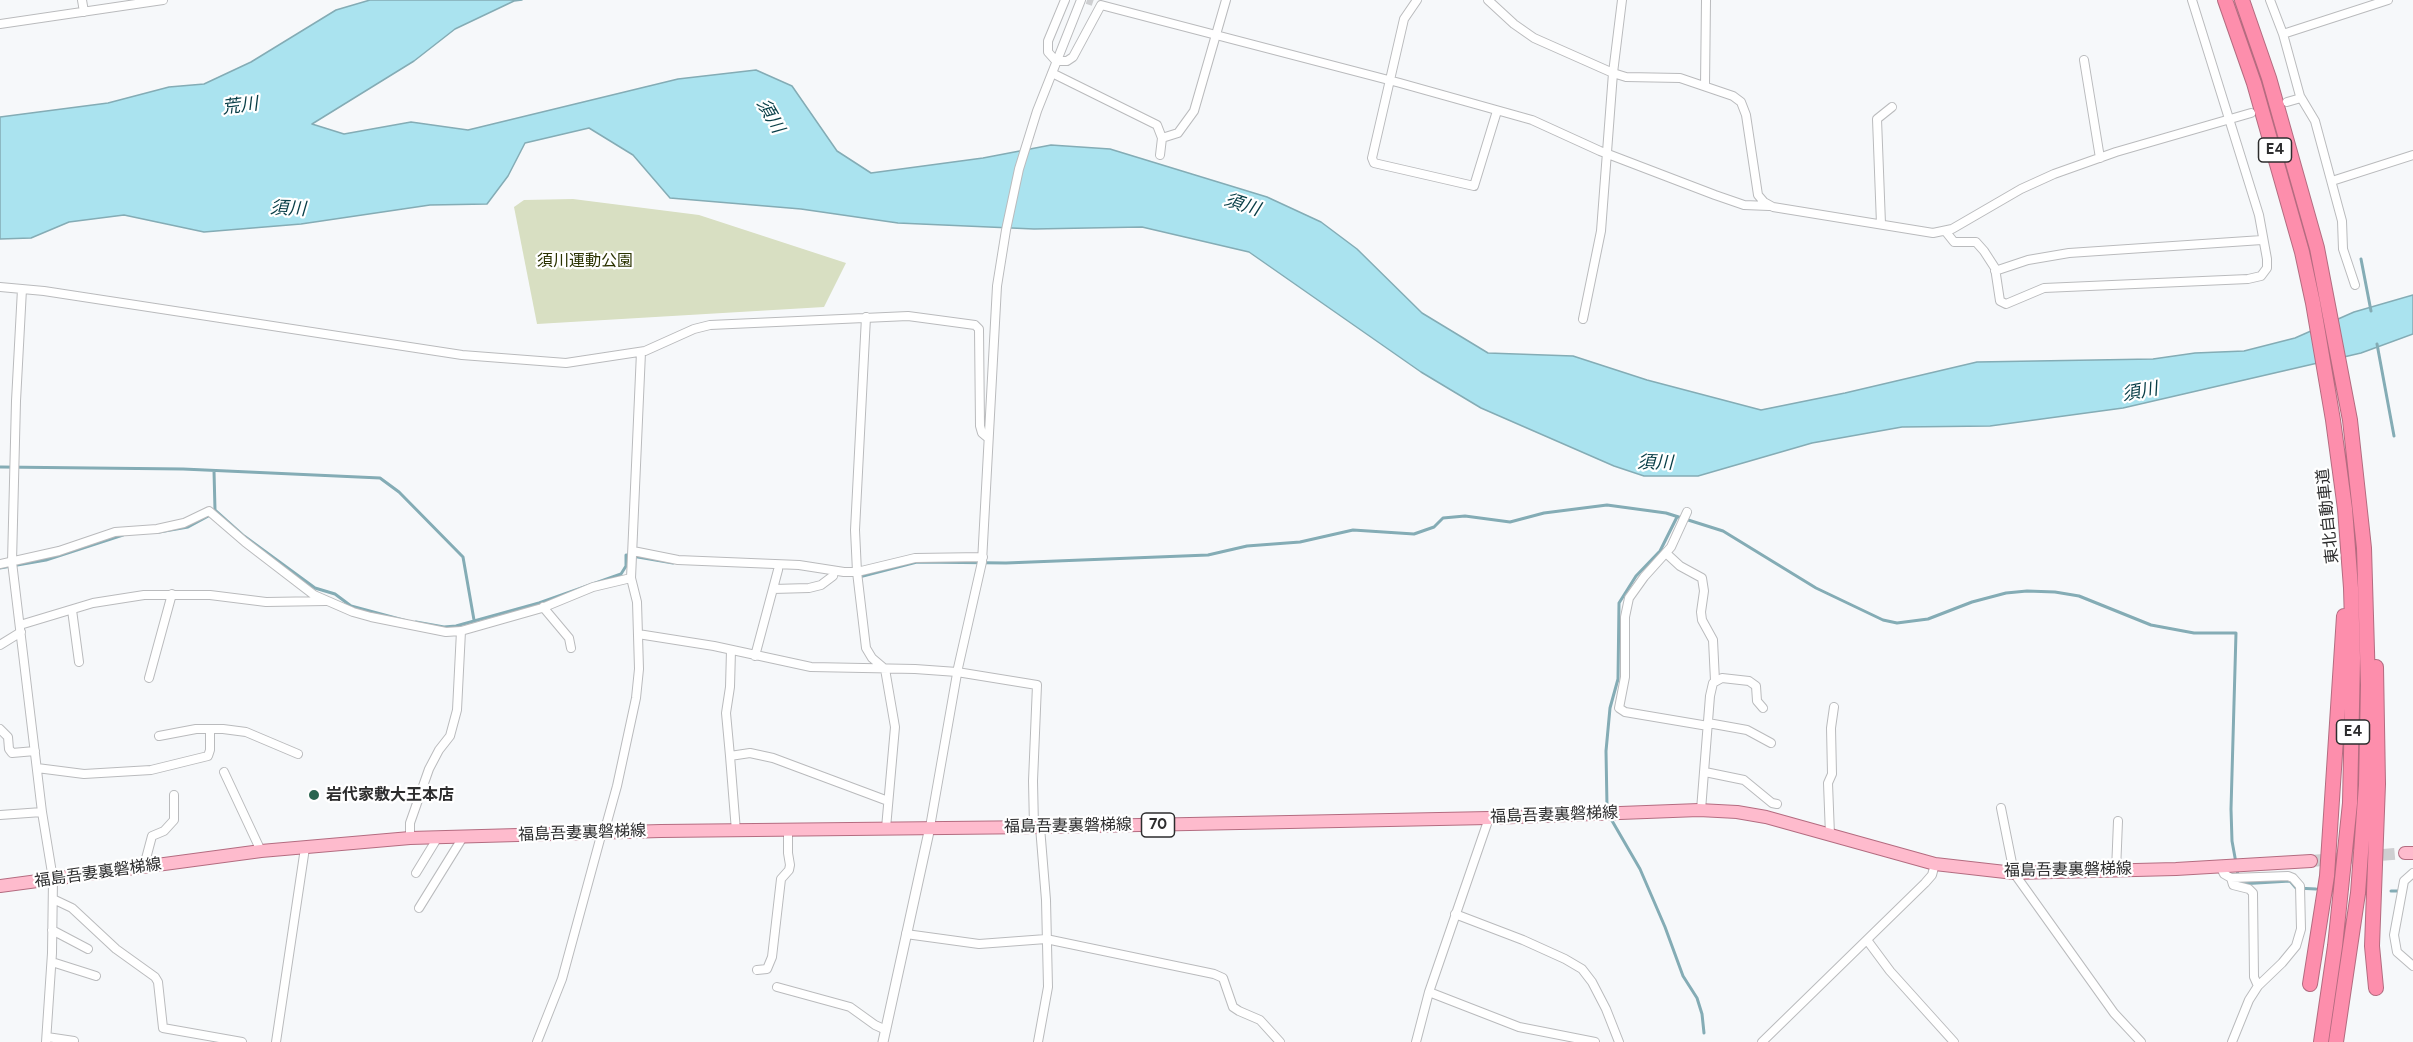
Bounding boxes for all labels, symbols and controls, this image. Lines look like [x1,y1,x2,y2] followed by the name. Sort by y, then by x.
[221,93,259,119] water label: 荒川
[752,95,788,137] water label: 須川
[2258,138,2292,162] road number: E4
[1222,189,1262,221] water label: 須川
[270,198,306,220] water label: 須川
[537,251,633,271] park label: 須川運動公園
[2120,378,2160,406] water label: 須川
[1637,452,1673,474] water label: 須川
[2313,467,2343,565] street label: 東北自動車道
[2336,720,2370,744] road number: E4
[326,785,454,805] place label: 岩代家敷大王本店
[307,788,321,802] marker: 岩代家敷大王本店
[1490,803,1618,827] street label: 福島吾妻裏磐梯線
[1142,813,1174,837] road number: 70
[1004,815,1132,837] street label: 福島吾妻裏磐梯線
[518,821,646,845] street label: 福島吾妻裏磐梯線
[33,855,163,891] street label: 福島吾妻裏磐梯線
[2004,859,2132,881] street label: 福島吾妻裏磐梯線

